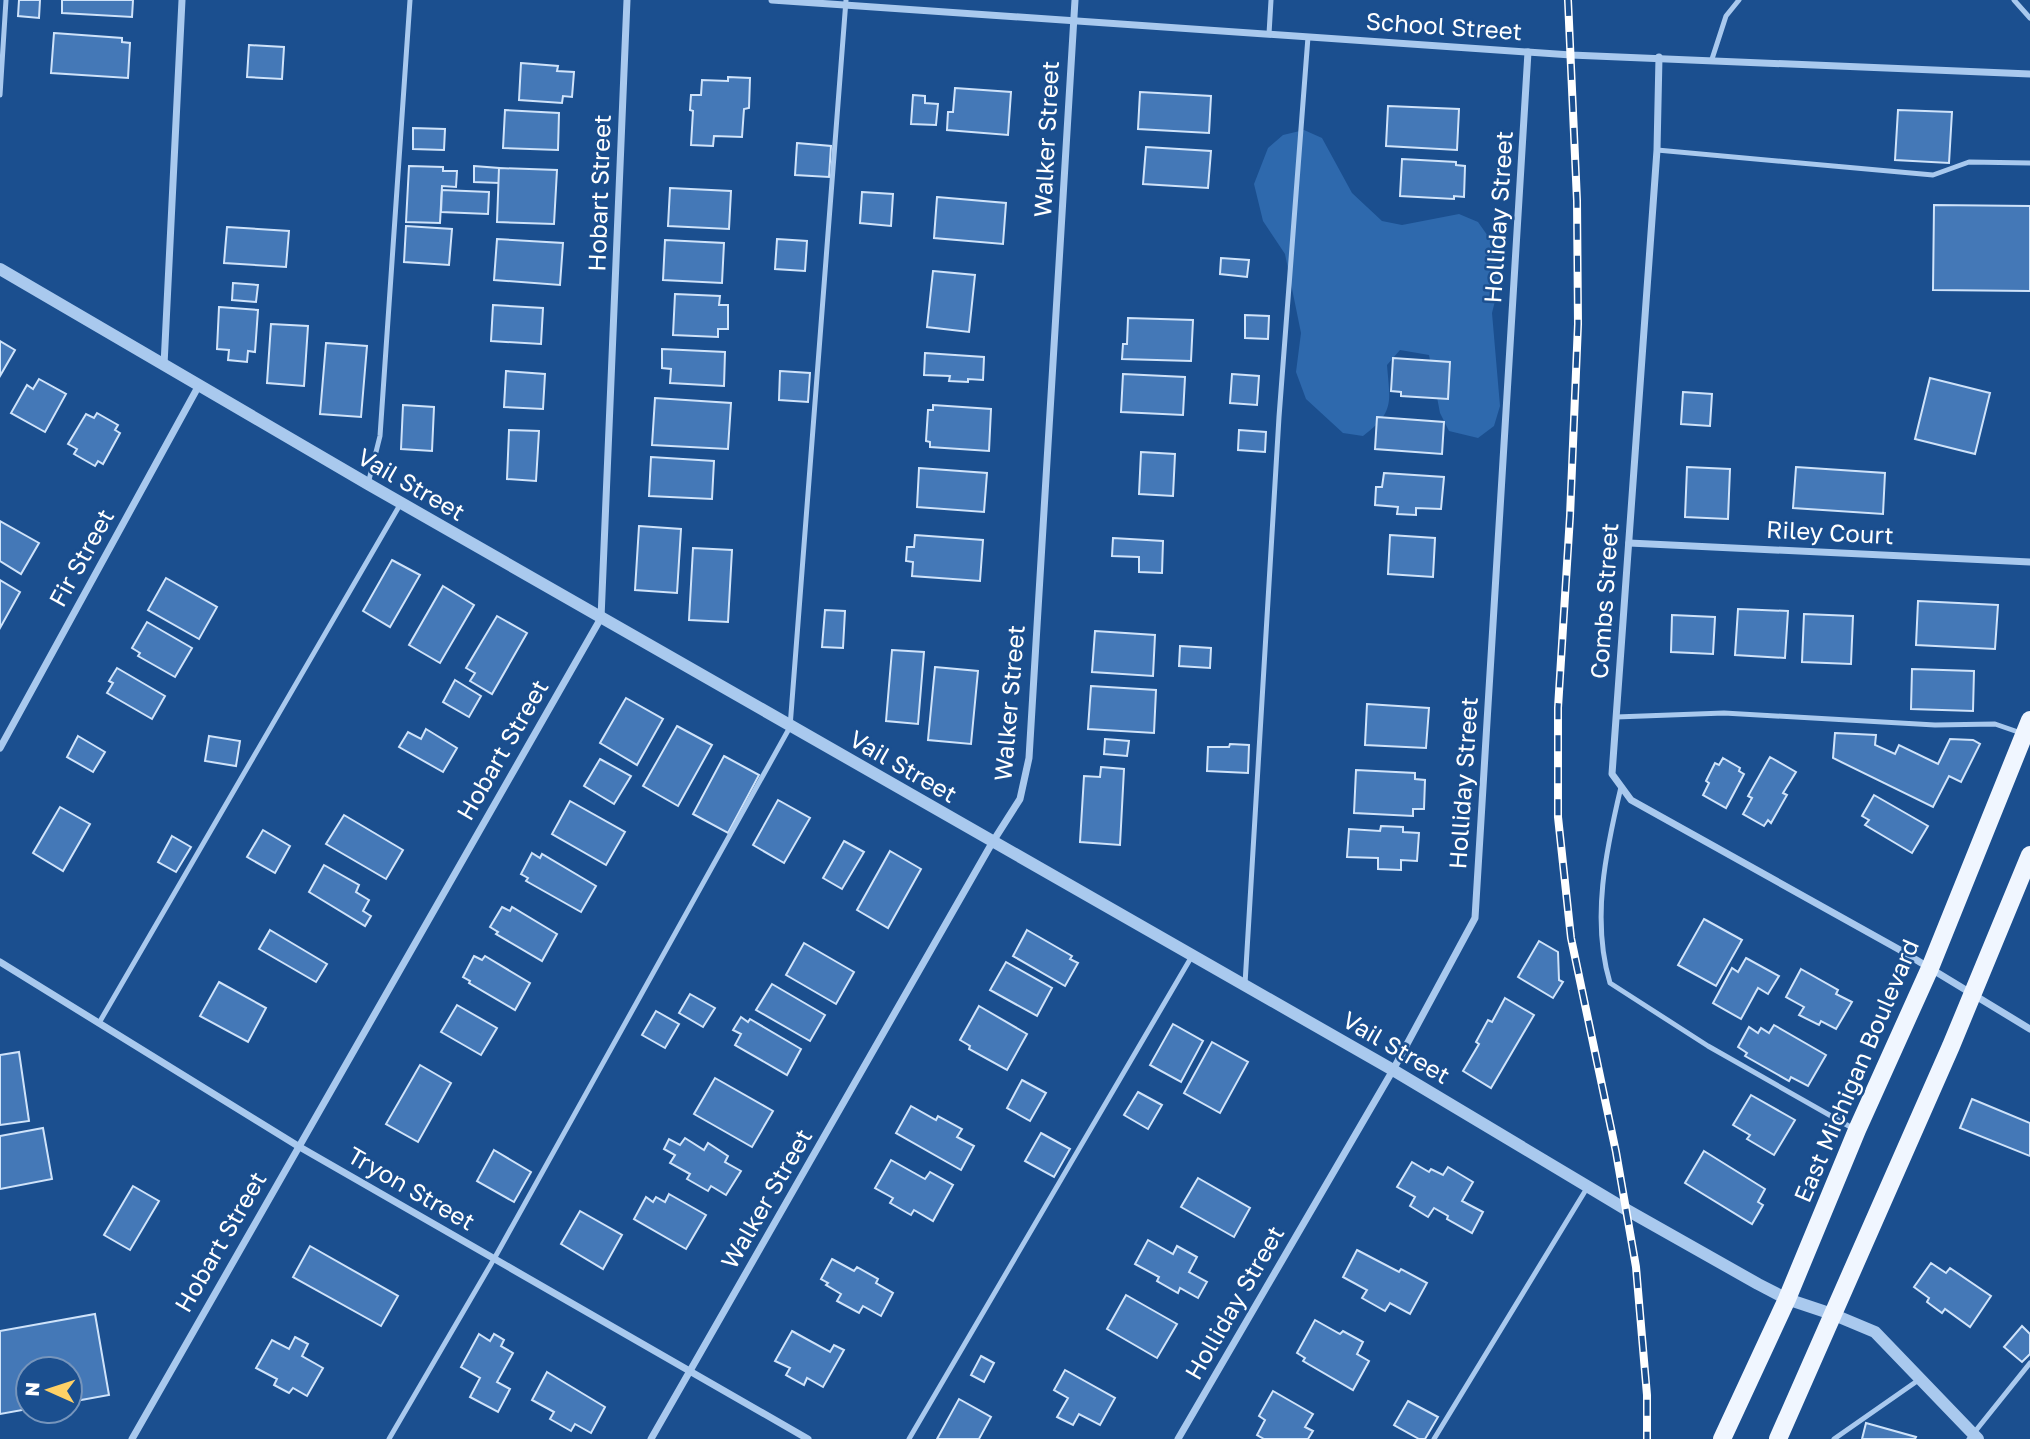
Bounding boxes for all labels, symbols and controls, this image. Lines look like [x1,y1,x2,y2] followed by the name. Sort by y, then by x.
[1365,6,1523,45] street label: School Street
[1027,60,1064,218] street label: Walker Street
[581,114,616,272] street label: Hobart Street
[1477,130,1518,304] street label: Holliday Street
[353,441,471,526] street label: Vail Street
[42,503,119,611] street label: Fir Street
[1766,514,1895,549] street label: Riley Court
[1584,522,1623,680] street label: Combs Street
[987,624,1030,782] street label: Walker Street
[450,674,554,825] street label: Hobart Street
[1442,696,1483,870] street label: Holliday Street
[845,723,963,808] street label: Vail Street
[1787,935,1924,1206] street label: East Michigan Boulevard
[1338,1004,1456,1089] street label: Vail Street
[714,1123,817,1273] street label: Walker Street
[343,1140,480,1236] street label: Tryon Street
[168,1166,272,1317] street label: Hobart Street
[1178,1220,1289,1384] street label: Holliday Street
[14,1355,84,1425] north arrow
[20,1381,43,1397] text: N

